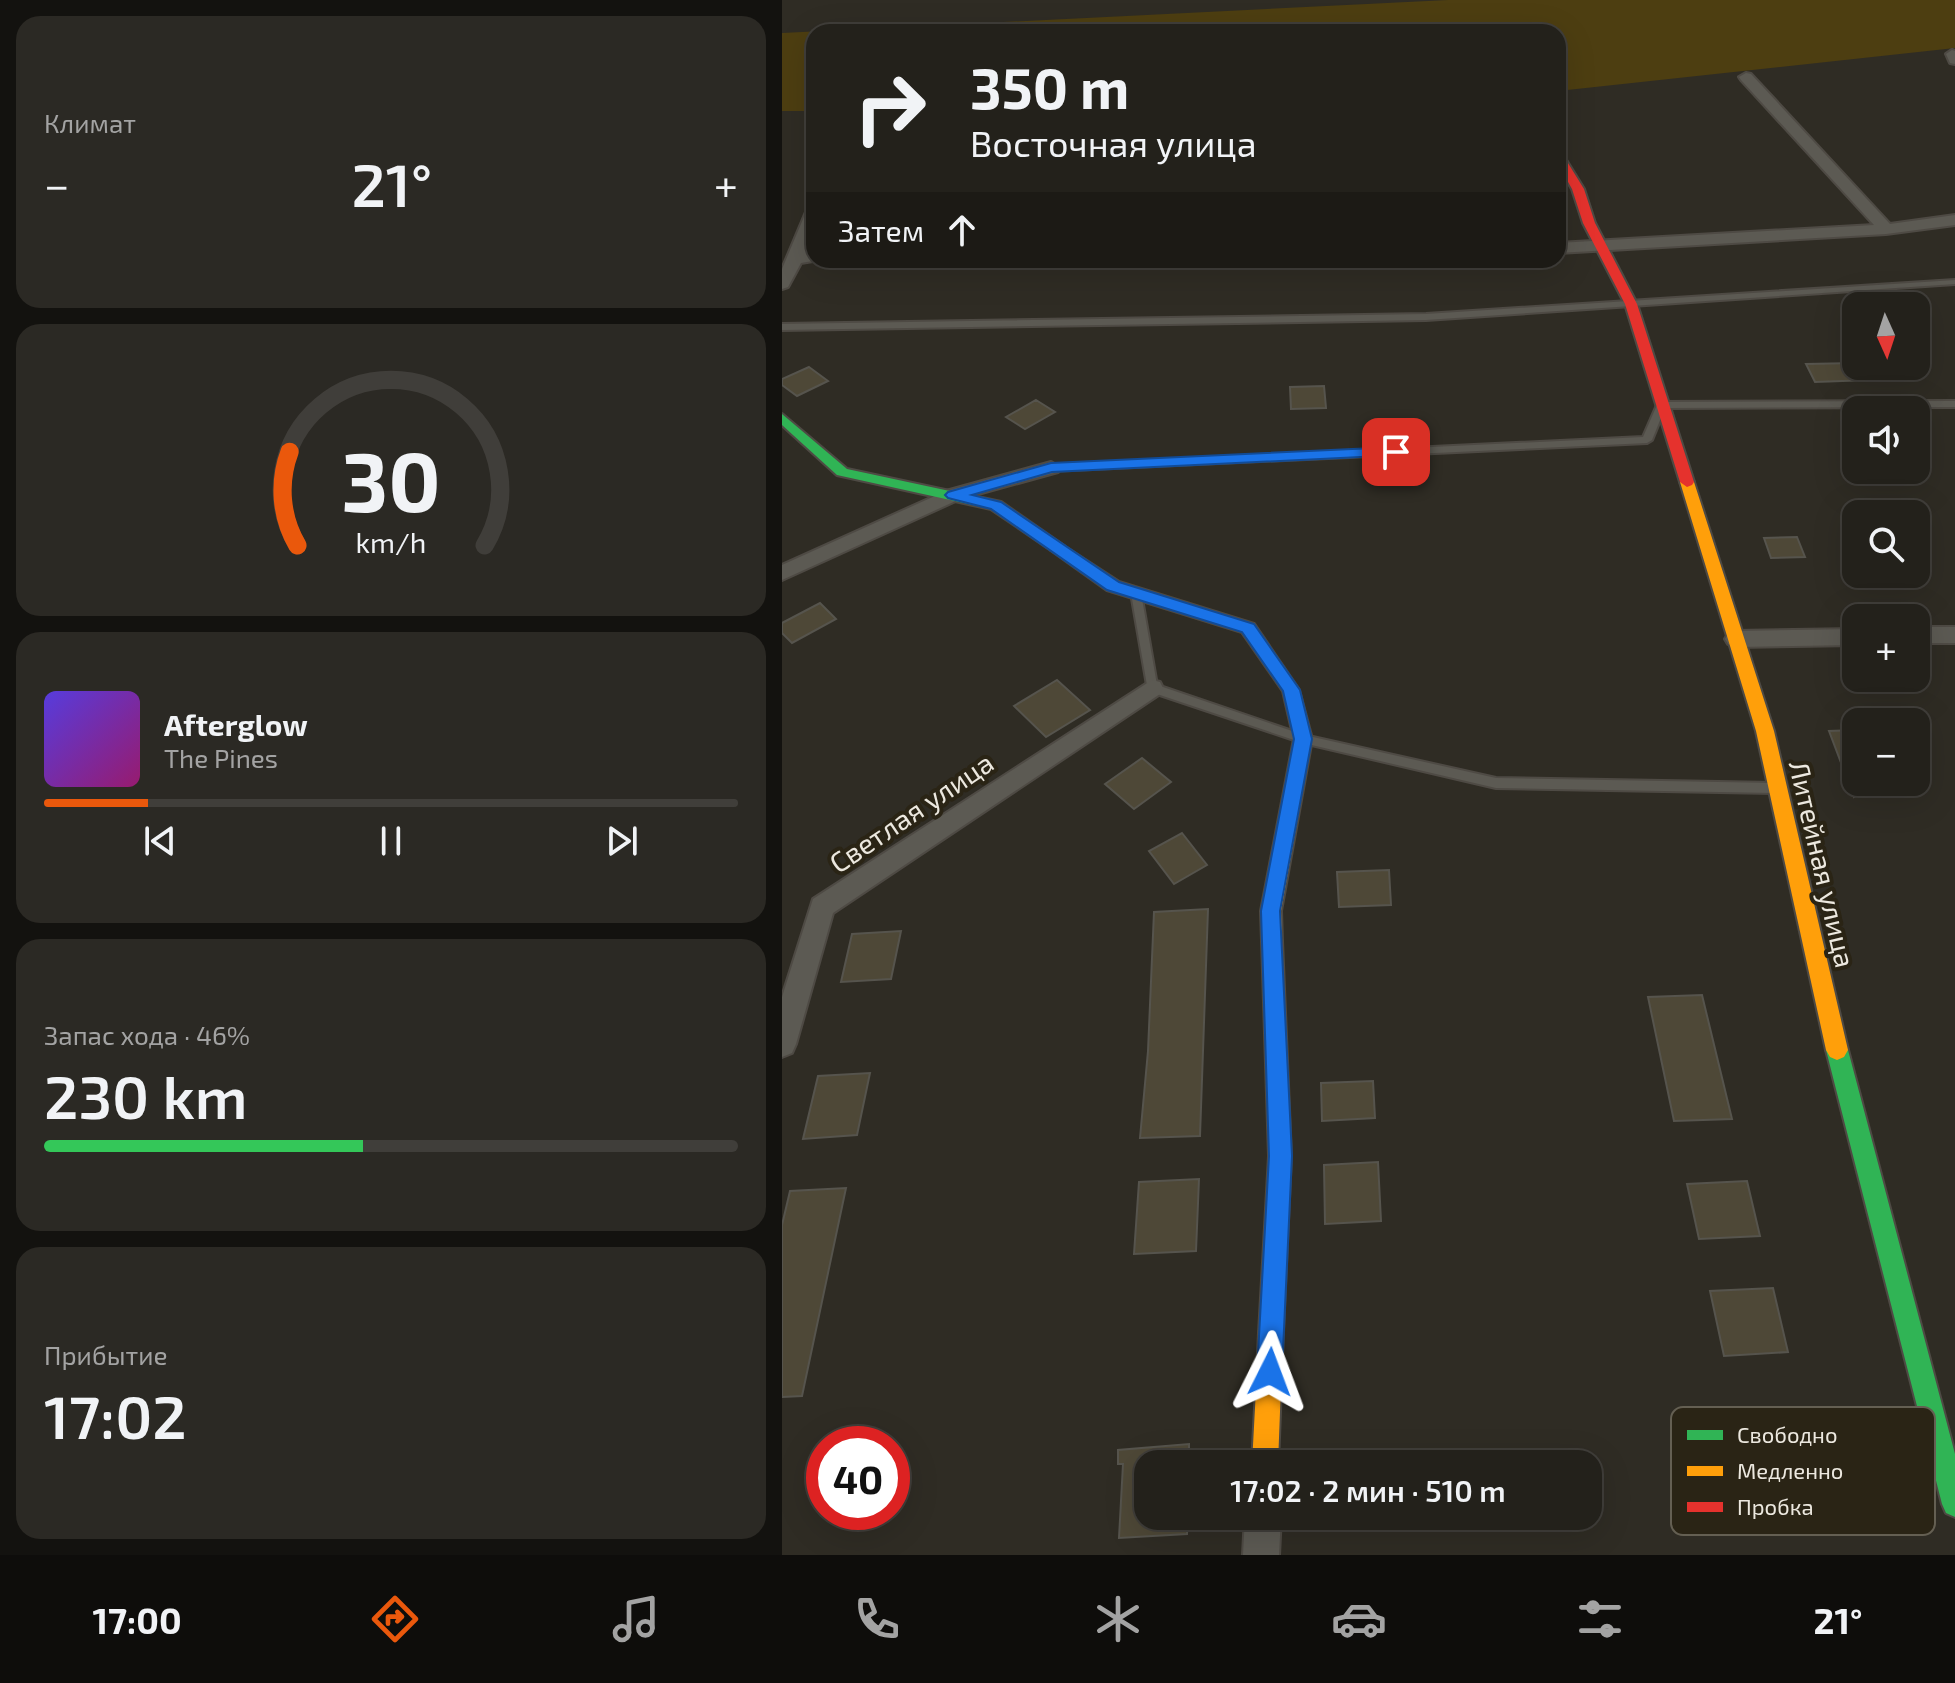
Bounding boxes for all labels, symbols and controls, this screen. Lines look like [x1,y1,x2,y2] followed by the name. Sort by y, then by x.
[970,53,1129,120] text: 350 m
[838,56,942,160] icon: right
[44,107,136,138] text: Климат
[970,121,1257,164] text: Восточная улица
[351,147,432,219] text: 21°
[44,157,70,210] text: −
[714,157,738,210] text: +
[940,208,984,252] icon: ahead
[838,212,924,248] text: Затем
[1842,292,1930,380] north arrow
[1842,292,1930,796] map controls
[1842,396,1930,484] button: sound
[1362,418,1430,486] pin
[341,428,441,528] text: 30
[1374,430,1418,474] icon: arrive
[1842,500,1930,588] button: search
[356,524,426,559] text: km/h
[1842,604,1930,692] button: +
[164,706,308,742] text: Afterglow
[1842,708,1930,796] button: −
[164,742,278,773] text: The Pines
[822,745,1000,879] street label: Светлая улица
[1783,757,1863,971] street label: Литейная улица
[138,819,182,863] icon: previous
[369,819,413,863] icon: pause
[600,819,644,863] icon: next
[44,1019,250,1050] text: Запас хода · 46%
[44,1059,247,1131] text: 230 km
[1228,1330,1312,1414] position arrow
[44,1339,168,1370] text: Прибытие
[44,1379,187,1451] text: 17:02
[1671,1407,1935,1535] legend
[1737,1421,1837,1447] text: Свободно
[806,1426,910,1530] speed limit sign: 40
[1737,1457,1843,1483] text: Медленно
[1230,1472,1506,1508] text: 17:02 · 2 мин · 510 m
[1737,1493,1814,1519] text: Пробка
[367,1591,423,1647] icon: directions
[608,1591,664,1647] icon: music
[849,1591,905,1647] icon: phone
[1090,1591,1146,1647] icon: climate
[1331,1591,1387,1647] icon: car
[1572,1591,1628,1647] icon: filters
[93,1598,182,1641] text: 17:00
[1814,1598,1862,1641] text: 21°

